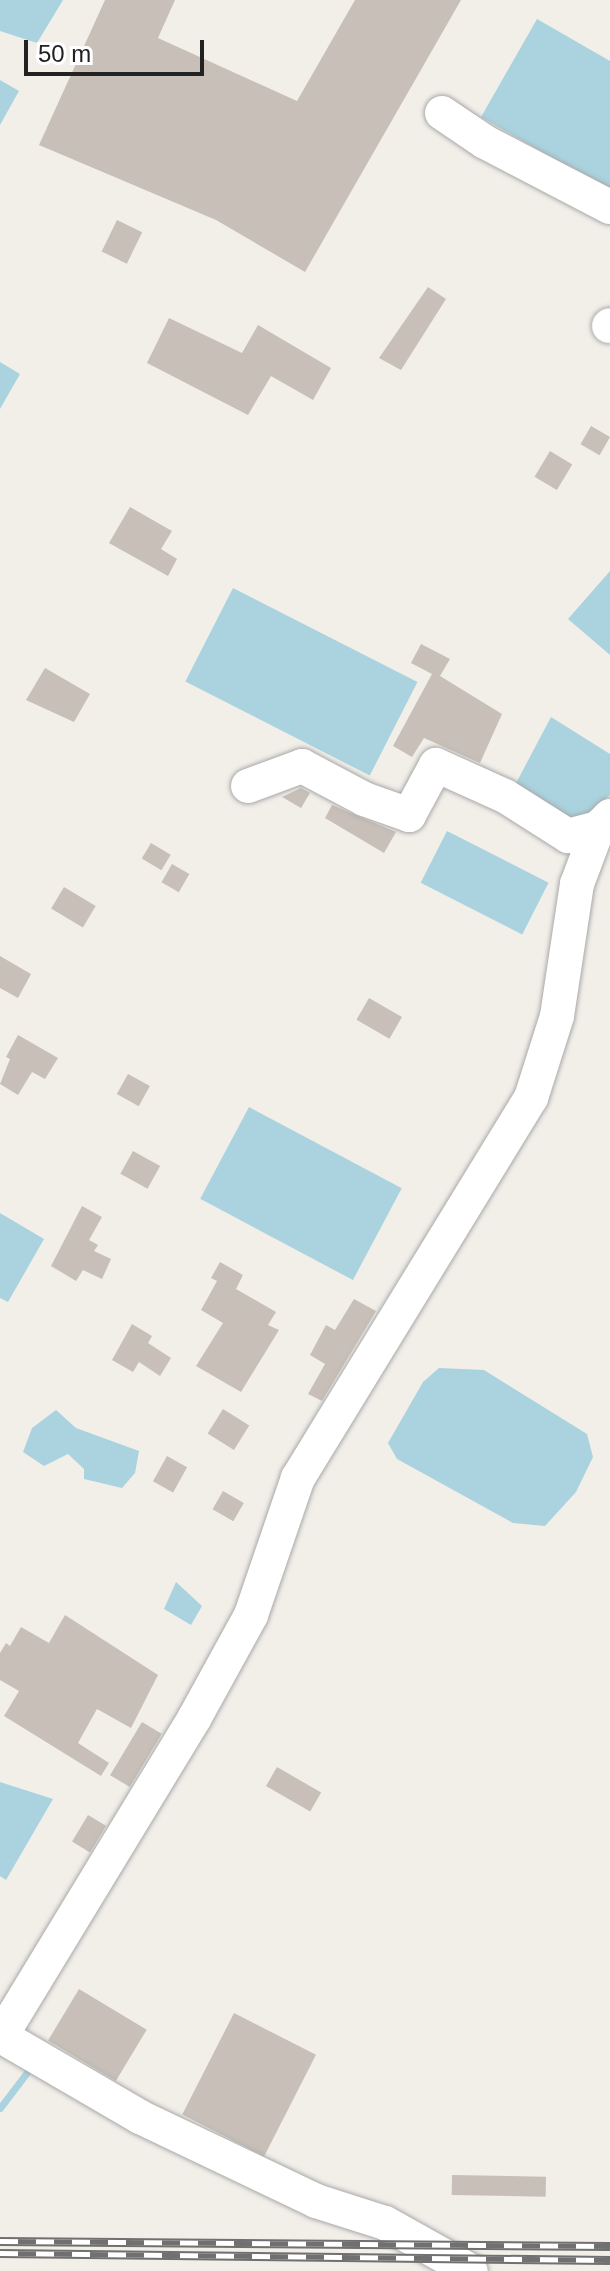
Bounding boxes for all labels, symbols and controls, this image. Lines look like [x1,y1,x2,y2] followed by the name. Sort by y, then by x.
[28,24,208,74] scale bar
[38,40,91,67] text: 50 m

